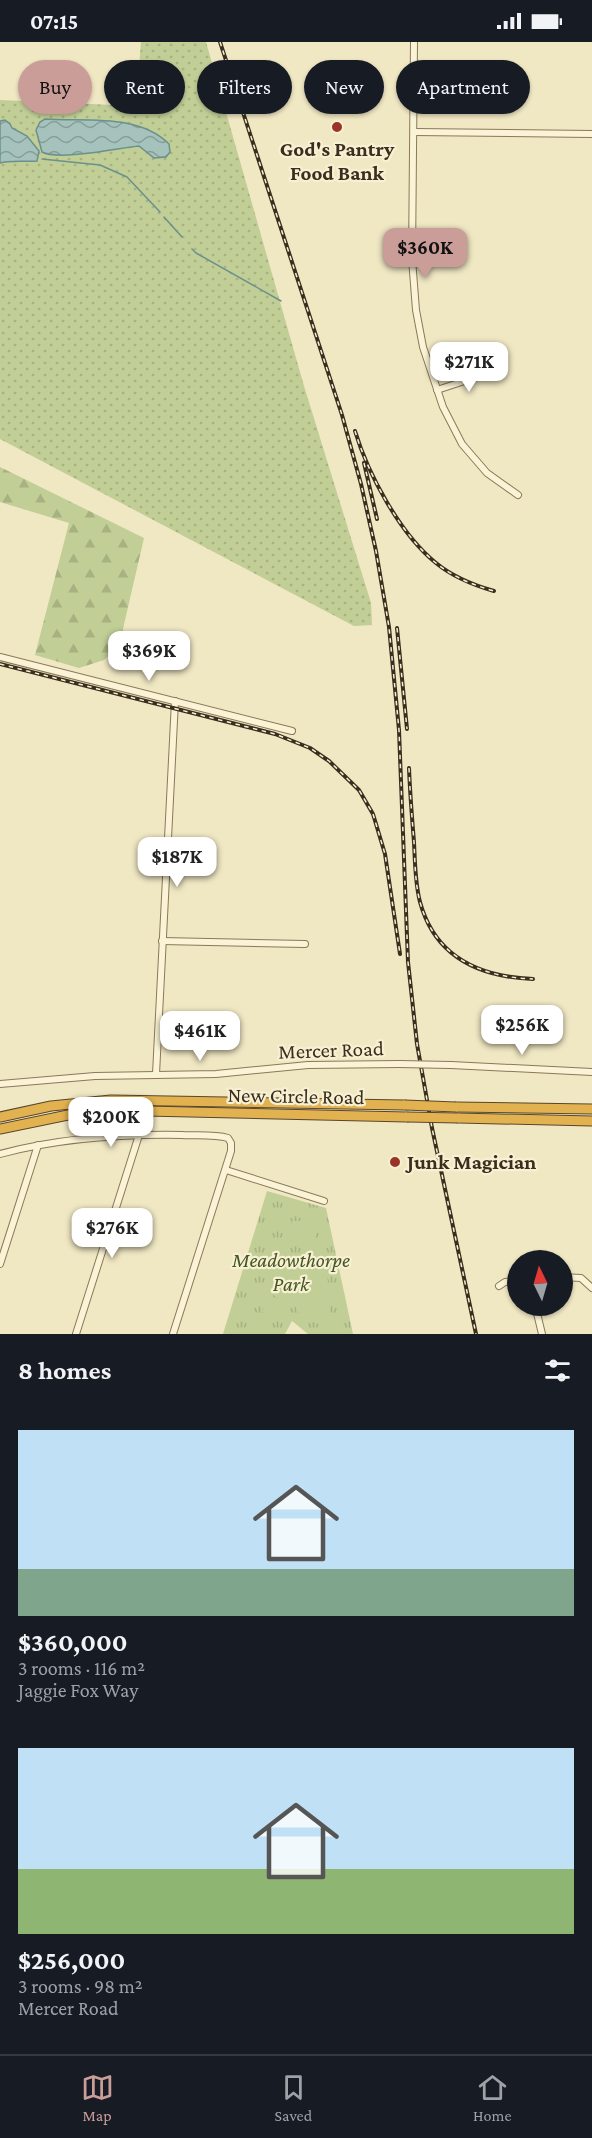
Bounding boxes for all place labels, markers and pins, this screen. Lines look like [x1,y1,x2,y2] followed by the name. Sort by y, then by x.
[330,120,344,134] marker: God's Pantry Food Bank
[280,137,395,185] place label: God's Pantry Food Bank
[383,228,467,279] pin: $360K
[427,342,511,393] pin: $271K
[107,631,191,682] pin: $369K
[135,837,219,888] pin: $187K
[480,1005,564,1056] pin: $256K
[158,1011,242,1062] pin: $461K
[69,1097,153,1148] pin: $200K
[405,1150,536,1174] place label: Junk Magician
[388,1155,402,1169] marker: Junk Magician
[70,1208,154,1259] pin: $276K

